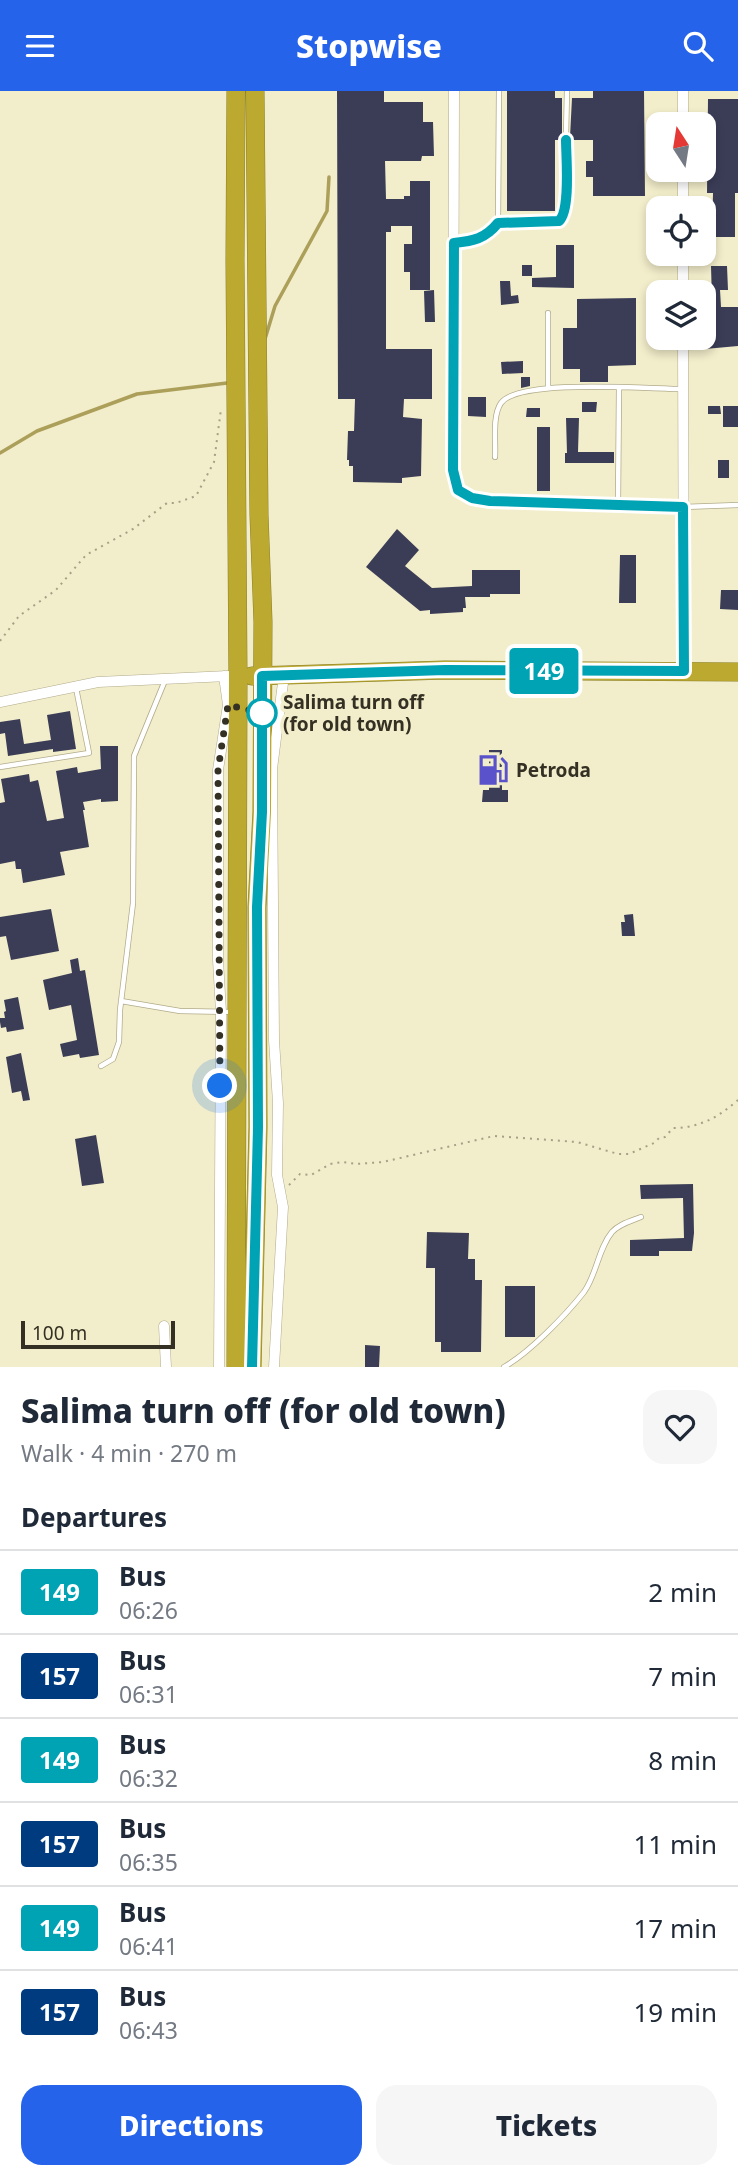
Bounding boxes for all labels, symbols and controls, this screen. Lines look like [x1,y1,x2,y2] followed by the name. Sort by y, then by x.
[296,24,442,67] text: Stopwise
[21,27,59,65] icon: menu
[679,27,717,65] icon: search
[646,112,716,182] north arrow
[646,112,716,350] map controls
[646,196,716,266] button: locate
[646,280,716,350] button: layers
[504,648,584,694] line badge: 149
[523,654,565,687] text: 149
[283,689,425,737] place label: Salima turn off (for old town)
[247,698,277,728] marker: Salima turn off (for old town)
[476,753,510,787] fuel station icon: Petroda
[516,757,591,783] place label: Petroda
[202,1068,237,1103] your location
[21,1318,175,1350] scale bar
[32,1320,87,1346] text: 100 m
[21,1388,506,1433] text: Salima turn off (for old town)
[643,1390,717,1464] button: heart
[21,1437,237,1469] text: Walk · 4 min · 270 m
[21,1499,167,1535] text: Departures
[119,1558,166,1594] text: Bus
[648,1574,717,1610] text: 2 min
[39,1575,80,1608] text: 149
[119,1594,178,1626] text: 06:26
[119,1642,166,1678] text: Bus
[648,1658,717,1694] text: 7 min
[39,1659,80,1692] text: 157
[119,1678,178,1710] text: 06:31
[119,1726,166,1762] text: Bus
[648,1742,717,1778] text: 8 min
[39,1743,80,1776] text: 149
[119,1762,178,1794] text: 06:32
[119,1810,166,1846] text: Bus
[633,1826,717,1862] text: 11 min
[39,1827,80,1860] text: 157
[119,1846,178,1878] text: 06:35
[119,1894,166,1930] text: Bus
[633,1910,717,1946] text: 17 min
[39,1911,80,1944] text: 149
[119,1930,178,1962] text: 06:41
[119,1978,166,2014] text: Bus
[633,1994,717,2030] text: 19 min
[39,1995,80,2028] text: 157
[119,2014,178,2046] text: 06:43
[21,2085,362,2165] button: Directions
[376,2085,717,2165] button: Tickets

